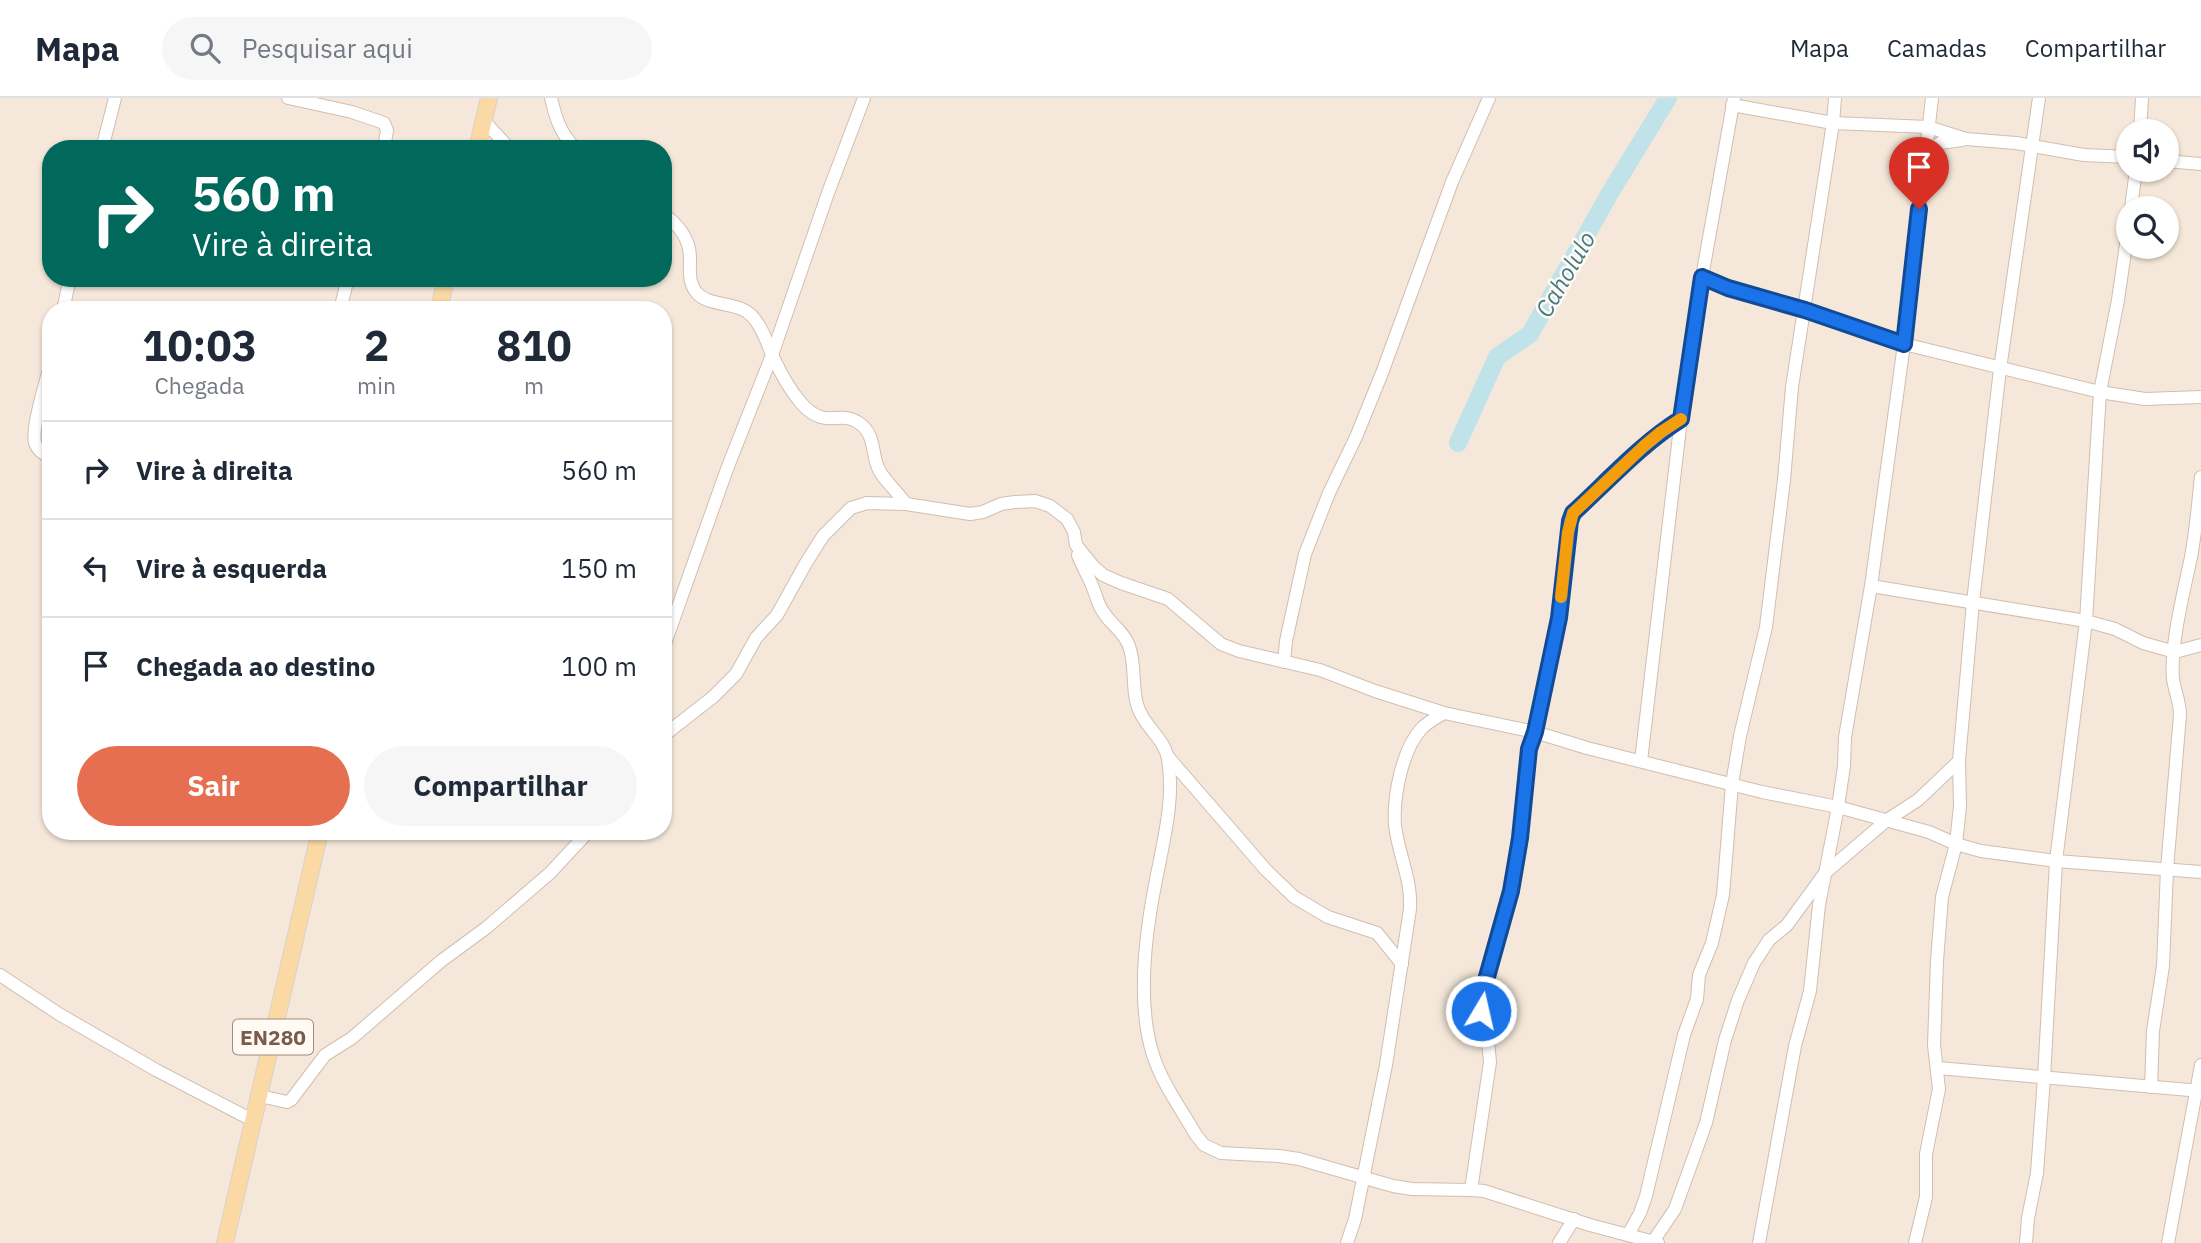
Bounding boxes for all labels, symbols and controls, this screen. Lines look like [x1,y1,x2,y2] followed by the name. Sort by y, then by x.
[162,17,652,80] search box
[35,27,120,70] text: Mapa
[186,29,224,67] icon: search
[242,31,413,65] text: Pesquisar aqui
[1790,32,1849,64] text: Mapa
[1887,32,1987,64] text: Camadas
[2025,32,2166,64] text: Compartilhar
[2116,119,2179,259] map controls
[2116,119,2179,182] button: sound
[1889,137,1949,209] pin
[1900,148,1938,186] icon: arrive
[192,161,336,224] text: 560 m
[77,168,168,259] icon: right
[2116,196,2179,259] button: search
[192,223,373,265] text: Vire à direita
[1528,225,1602,323] water label: Caholulo
[142,318,257,373] text: 10:03
[364,318,389,373] text: 2
[496,318,572,373] text: 810
[155,370,245,400] text: Chegada
[357,370,396,400] text: min
[524,370,544,400] text: m
[77,451,115,489] icon: right
[136,453,293,487] text: Vire à direita
[561,453,637,487] text: 560 m
[77,549,115,587] icon: left
[136,551,327,585] text: Vire à esquerda
[561,551,637,585] text: 150 m
[77,647,115,685] icon: arrive
[136,649,375,683] text: Chegada ao destino
[561,649,637,683] text: 100 m
[77,746,350,826] button: Sair
[364,746,637,826] button: Compartilhar
[1444,974,1518,1048] position arrow
[233,1020,313,1054] road number: EN280

